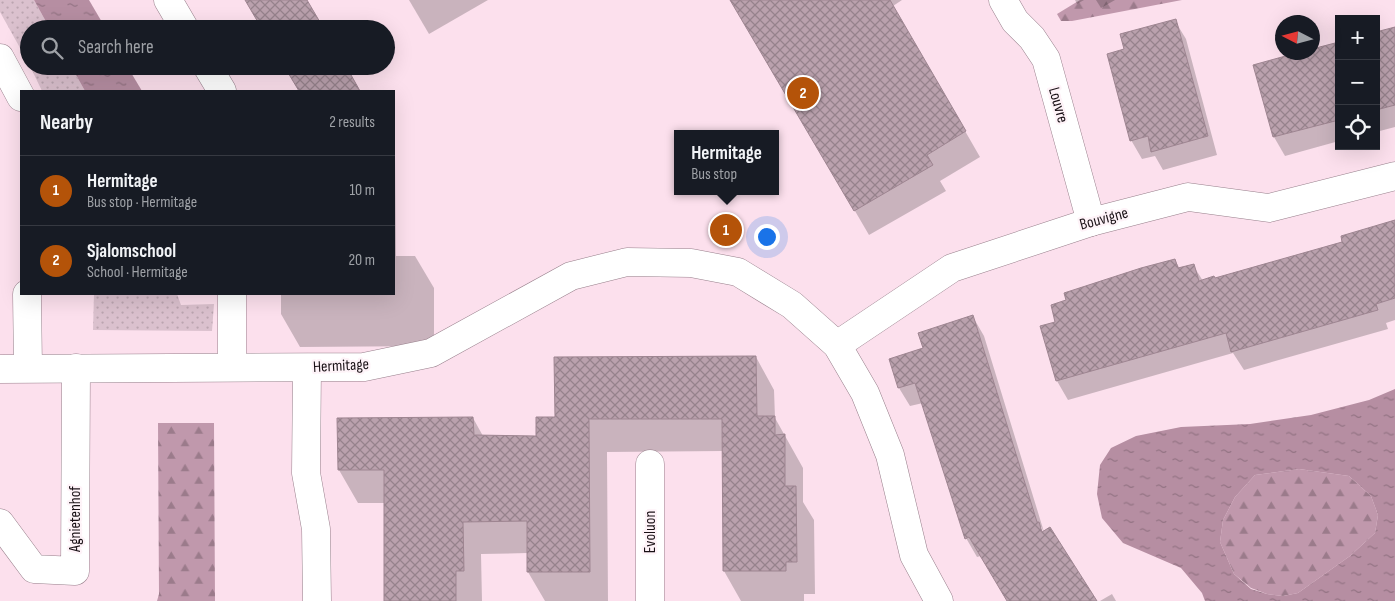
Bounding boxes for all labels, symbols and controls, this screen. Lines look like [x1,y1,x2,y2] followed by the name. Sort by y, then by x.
[1275,15,1320,60] north arrow
[1335,15,1380,150] map controls
[1335,15,1380,60] button: +
[20,20,395,75] search box
[38,34,66,62] icon: search
[78,36,154,59] text: Search here
[1335,60,1380,105] button: −
[787,74,819,112] pin: 2
[1044,85,1072,125] street label: Louvre
[1335,105,1380,150] button: locate
[40,110,93,135] text: Nearby
[329,113,375,132] text: 2 results
[674,130,779,195] popup
[691,142,762,165] text: Hermitage
[691,165,737,184] text: Bus stop
[87,170,158,193] text: Hermitage
[53,181,59,200] text: 1
[349,181,375,200] text: 10 m
[87,193,197,212] text: Bus stop · Hermitage
[1078,203,1130,235] street label: Bouvigne
[710,211,742,249] pin: 1
[754,224,780,250] your location
[87,240,176,263] text: Sjalomschool
[52,251,60,270] text: 2
[348,251,375,270] text: 20 m
[87,263,188,282] text: School · Hermitage
[312,355,370,377] street label: Hermitage
[66,486,85,553] street label: Agnietenhof
[641,511,660,553] street label: Evoluon

